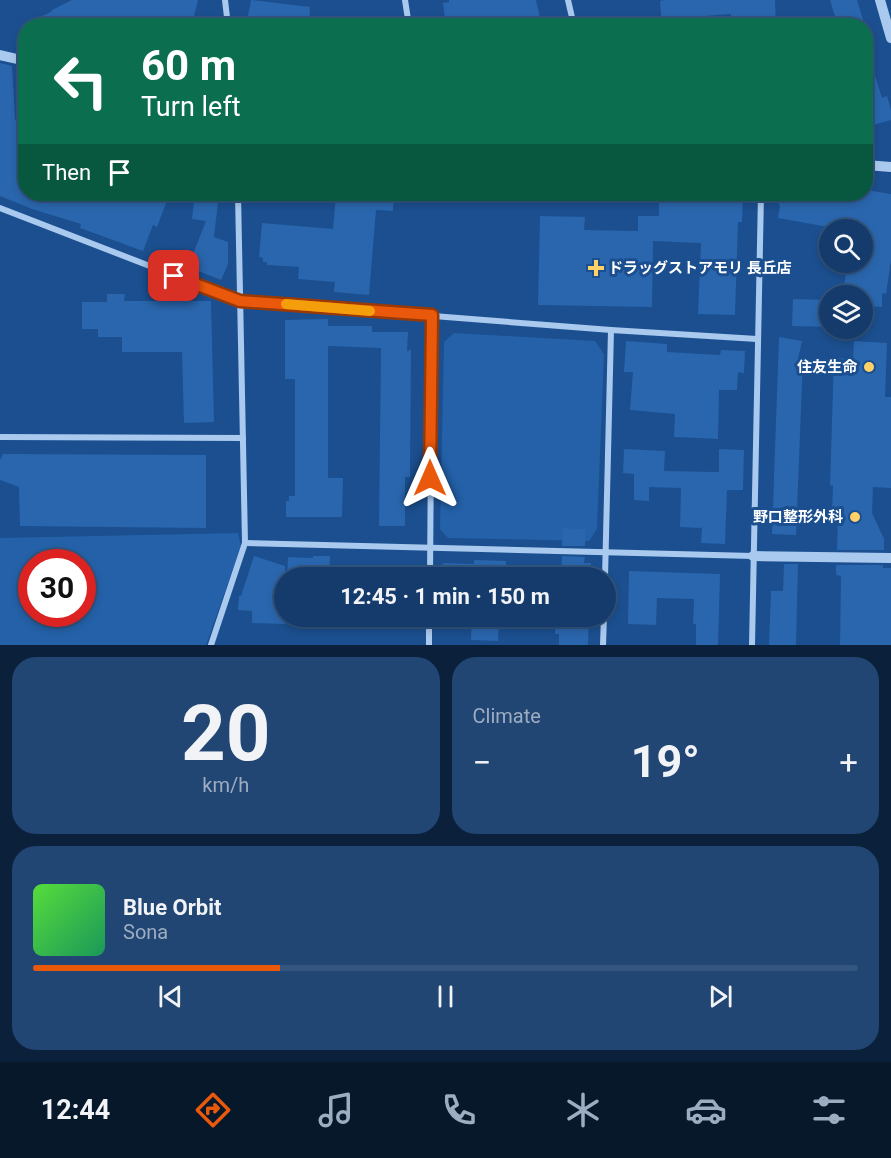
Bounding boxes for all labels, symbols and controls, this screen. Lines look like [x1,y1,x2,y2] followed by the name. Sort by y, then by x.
[141,41,236,90] text: 60 m
[42,42,120,120] icon: left
[141,91,241,123] text: Turn left
[103,156,136,189] icon: arrive
[42,160,91,185] text: Then
[819,219,873,339] map controls
[819,219,873,273] button: search
[148,250,199,301] pin
[157,259,190,292] icon: arrive
[608,259,792,277] place label: ドラッグストアモリ 長丘店
[589,261,603,275] marker: ドラッグストアモリ 長丘店
[819,285,873,339] button: layers
[797,358,858,376] place label: 住友生命
[862,360,876,374] marker: 住友生命
[398,446,462,510] position arrow
[753,508,843,526] place label: 野口整形外科
[848,510,862,524] marker: 野口整形外科
[18,549,96,627] speed limit sign: 30
[340,584,550,609] text: 12:45 · 1 min · 150 m
[181,688,271,779] text: 20
[473,704,541,728] text: Climate
[631,735,700,788] text: 19°
[473,743,491,782] text: −
[839,743,858,782] text: +
[202,773,249,797] text: km/h
[123,895,221,920] text: Blue Orbit
[123,920,168,944] text: Sona
[154,980,187,1013] icon: previous
[429,980,462,1013] icon: pause
[704,980,737,1013] icon: next
[192,1089,234,1131] icon: directions
[315,1089,357,1131] icon: music
[438,1089,480,1131] icon: phone
[562,1089,604,1131] icon: climate
[685,1089,727,1131] icon: car
[808,1089,850,1131] icon: filters
[41,1094,110,1126] text: 12:44

